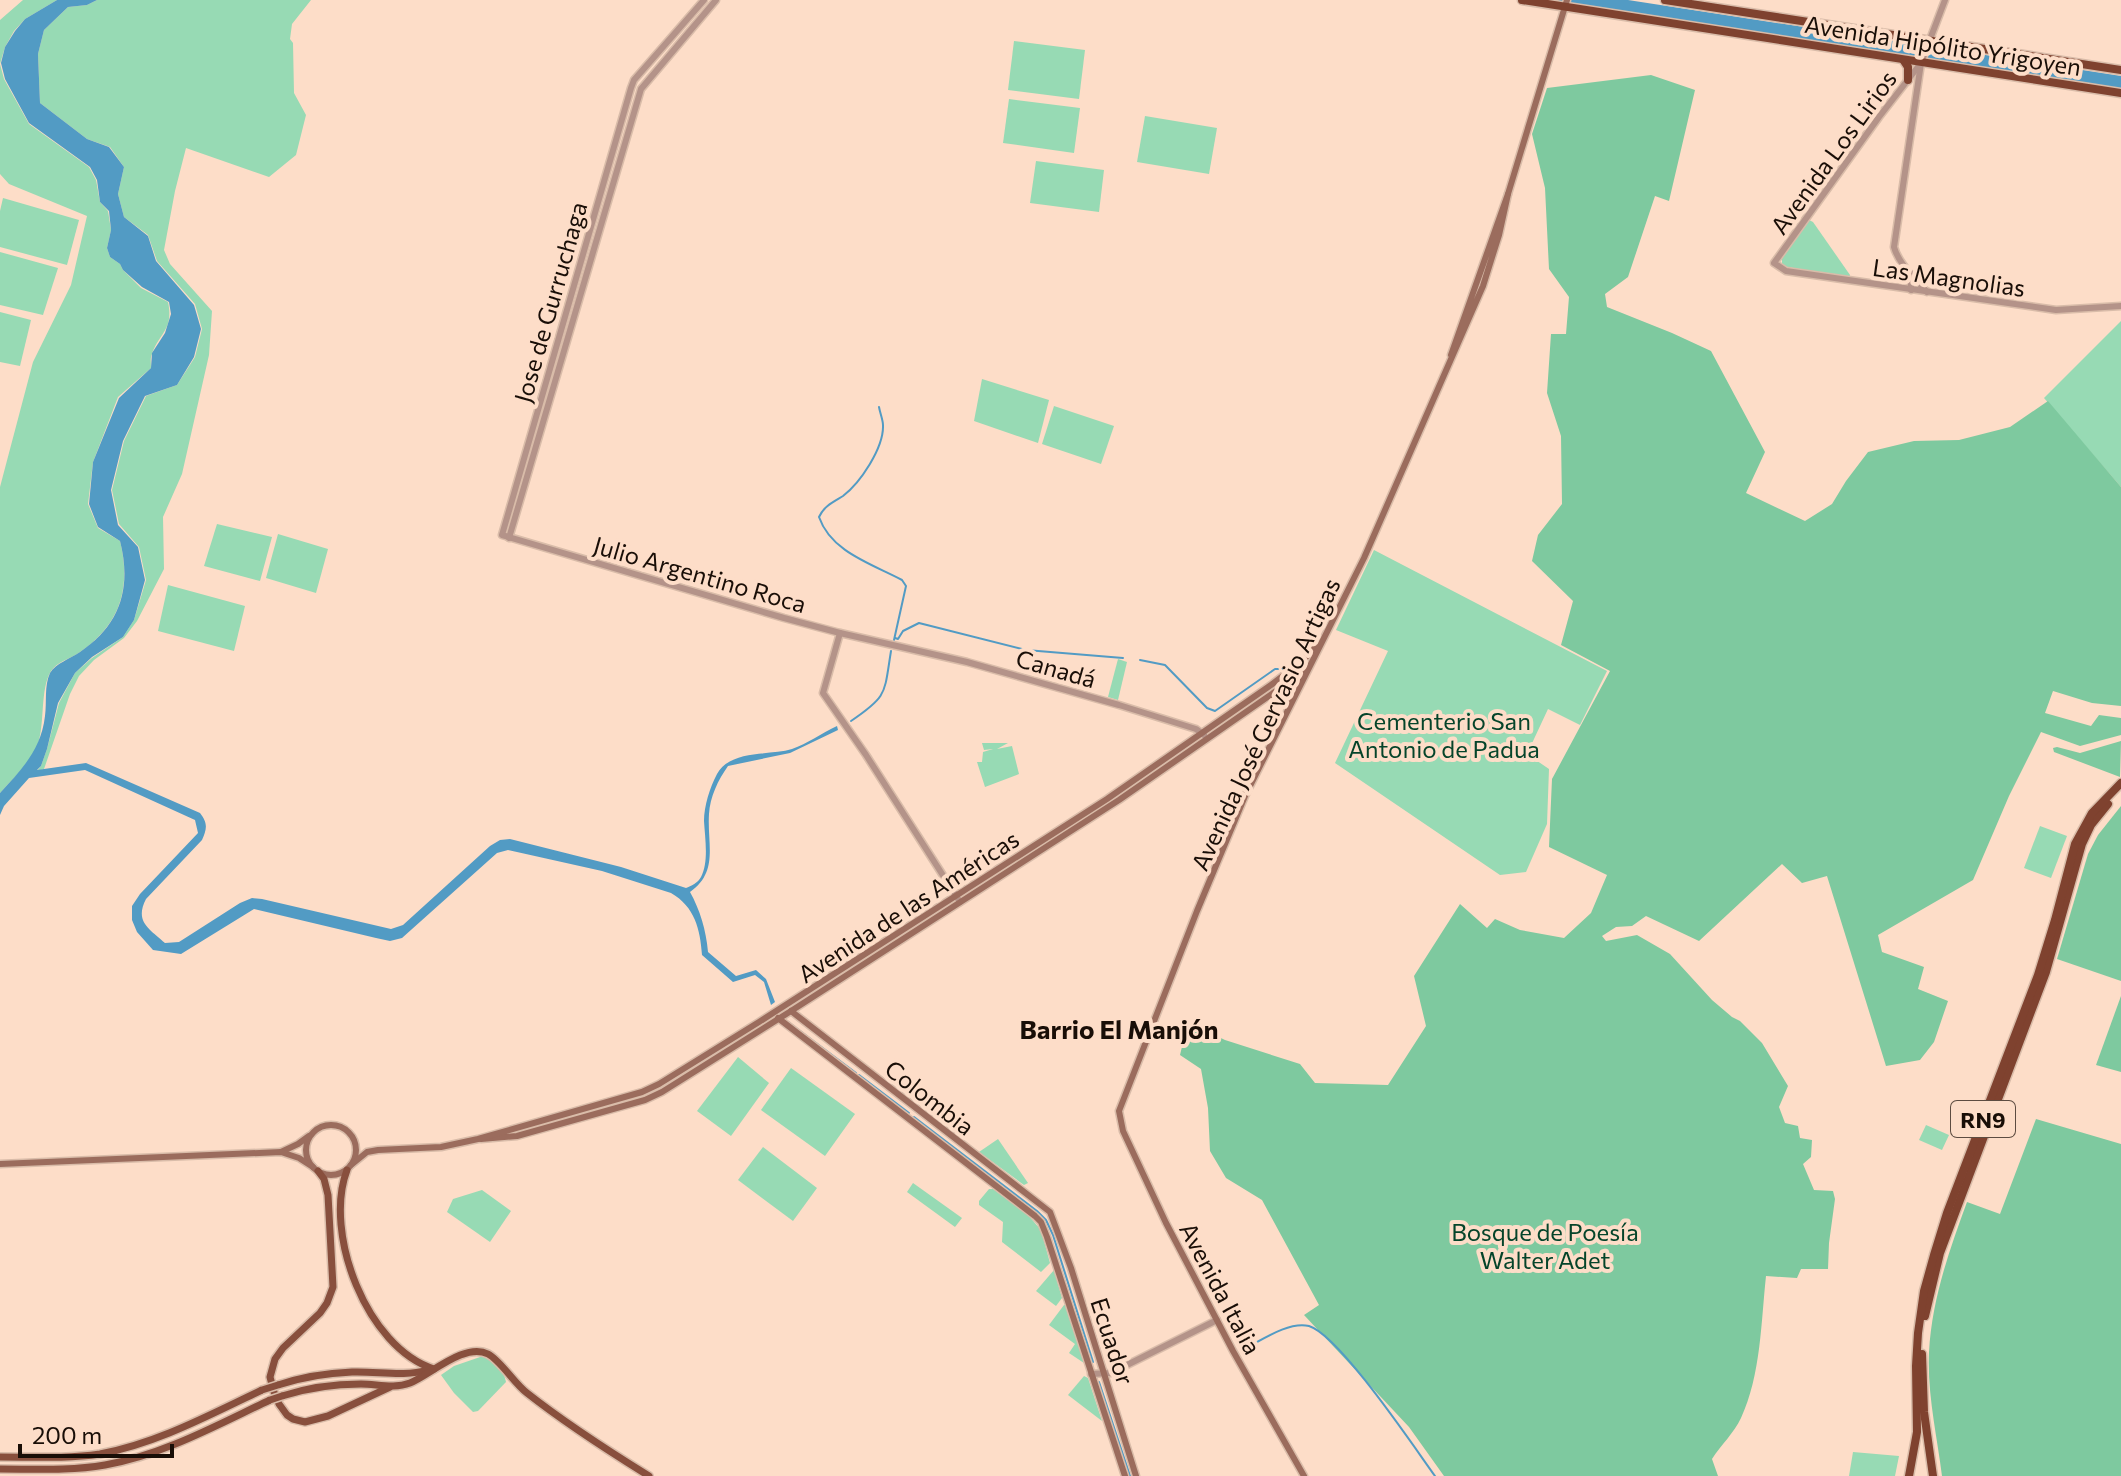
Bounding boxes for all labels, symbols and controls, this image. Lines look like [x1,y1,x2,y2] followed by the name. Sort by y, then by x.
[1803,9,2083,81] street label: Avenida Hipólito Yrigoyen
[1764,65,1902,239] street label: Avenida Los Lirios
[507,198,593,406] street label: Jose de Gurruchaga
[1871,252,2027,302] street label: Las Magnolias
[590,530,810,618] street label: Julio Argentino Roca
[1184,573,1346,875] street label: Avenida José Gervasio Artigas
[1013,643,1099,693] street label: Canadá
[1348,706,1540,763] park label: Cementerio San Antonio de Padua
[792,824,1024,988] street label: Avenida de las Américas
[1020,1013,1219,1044] district label: Barrio El Manjón
[880,1053,980,1141] street label: Colombia
[1951,1101,2015,1137] road number: RN9
[1174,1217,1268,1359] street label: Avenida Italia
[1451,1217,1639,1274] park label: Bosque de Poesía Walter Adet
[1085,1294,1141,1389] street label: Ecuador
[20,1408,172,1458] scale bar
[32,1420,102,1449] text: 200 m

